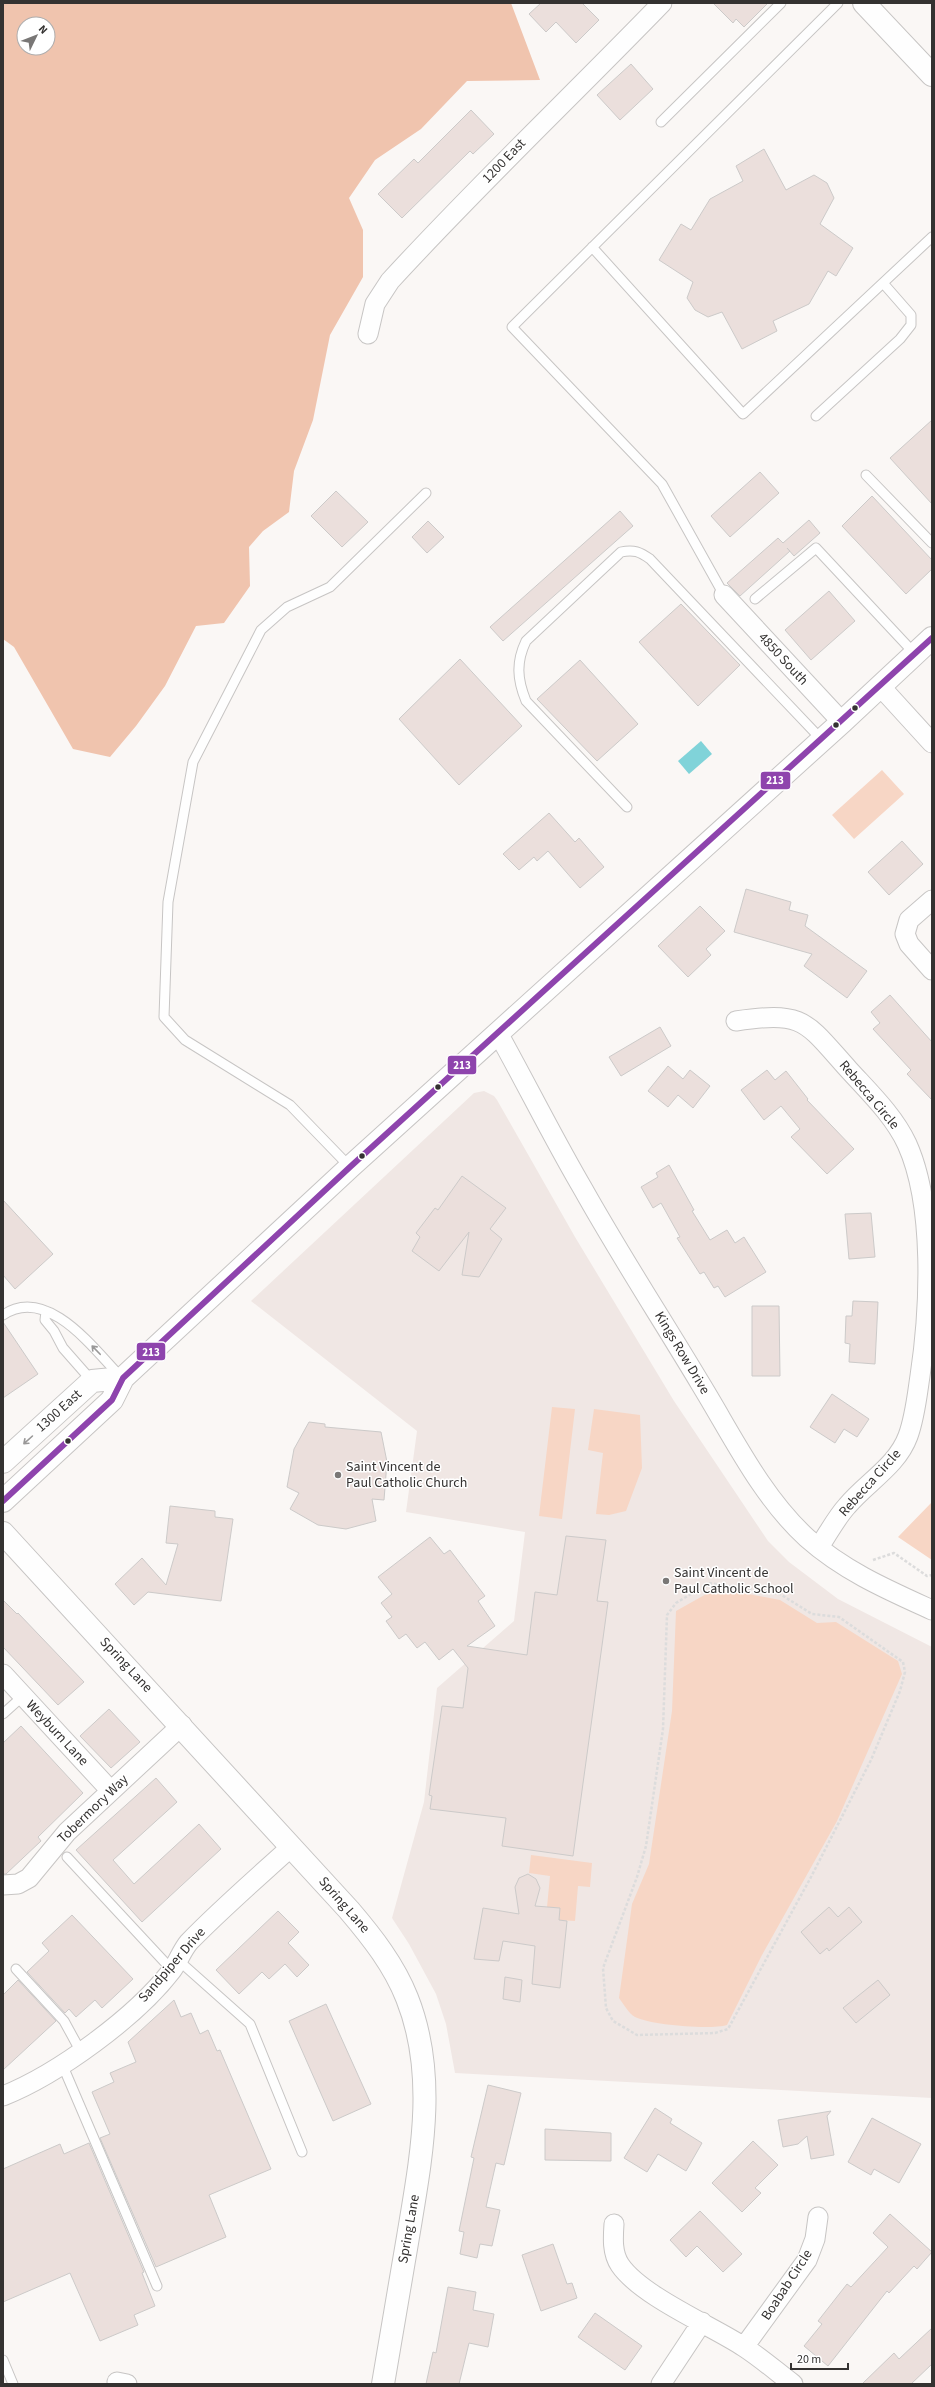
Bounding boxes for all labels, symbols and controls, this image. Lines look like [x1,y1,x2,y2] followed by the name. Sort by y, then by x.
[16,16,56,56] north arrow
[35,22,51,37] text: N
[478,134,531,188] street label: 1200 East
[753,628,813,690] street label: 4850 South
[850,703,860,713] unlabelled marker
[831,720,841,730] unlabelled marker
[760,771,791,790] line badge: 213
[766,773,784,788] text: 213
[447,1055,477,1075] line badge: 213
[834,1056,904,1134] street label: Rebecca Circle
[453,1058,471,1073] text: 213
[433,1082,443,1092] unlabelled marker
[357,1151,367,1161] unlabelled marker
[649,1308,715,1398] street label: Kings Row Drive
[136,1342,166,1361] line badge: 213
[91,1345,101,1355] one-way arrow
[142,1345,160,1360] text: 213
[32,1385,86,1437] street label: 1300 East
[22,1435,33,1444] one-way arrow
[63,1436,73,1446] unlabelled marker
[834,1445,906,1521] street label: Rebecca Circle
[346,1457,467,1493] place label: Saint Vincent de Paul Catholic Church
[333,1470,343,1480] marker: Saint Vincent de Paul Catholic Church
[674,1563,794,1599] place label: Saint Vincent de Paul Catholic School
[661,1576,671,1586] marker: Saint Vincent de Paul Catholic School
[95,1633,157,1697] street label: Spring Lane
[21,1696,93,1770] street label: Weyburn Lane
[53,1770,133,1848] street label: Tobermory Way
[314,1872,374,1938] street label: Spring Lane
[134,1923,210,2007] street label: Sandpiper Drive
[393,2193,425,2265] street label: Spring Lane
[757,2246,817,2324] street label: Boabab Circle
[791,2345,848,2371] scale bar
[797,2351,821,2368] text: 20 m

